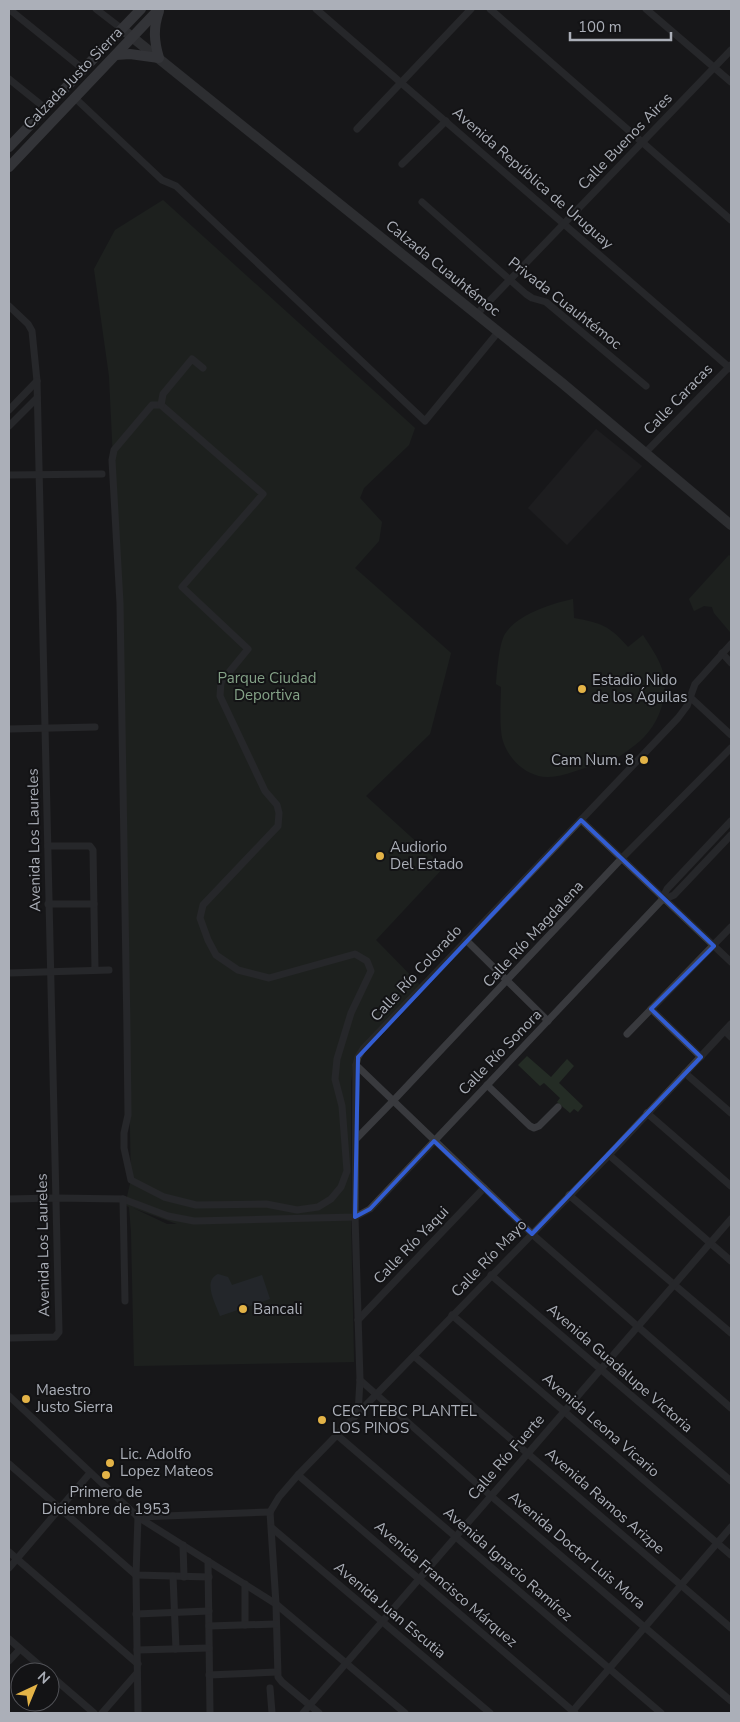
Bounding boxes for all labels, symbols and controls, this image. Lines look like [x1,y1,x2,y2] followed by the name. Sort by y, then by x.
[570,10,671,42] scale bar
[578,17,622,37] text: 100 m
[19,23,127,133] street label: Calzada Justo Sierra
[573,88,677,194] street label: Calle Buenos Aires
[448,103,618,254] street label: Avenida República de Uruguay
[381,216,505,321] street label: Calzada Cuauhtémoc
[504,252,626,354] street label: Privada Cuauhtémoc
[639,359,717,439] street label: Calle Caracas
[218,668,316,705] park label: Parque Ciudad Deportiva
[592,670,688,707] place label: Estadio Nido de los Águilas
[576,683,588,695] marker: Estadio Nido de los Águilas
[551,750,634,770] place label: Cam Num. 8
[638,754,650,766] marker: Cam Num. 8
[23,768,45,912] street label: Avenida Los Laureles
[390,837,463,874] place label: Audiorio Del Estado
[374,850,386,862] marker: Audiorio Del Estado
[478,876,588,992] street label: Calle Río Magdalena
[366,920,466,1026] street label: Calle Río Colorado
[454,1005,546,1099] street label: Calle Río Sonora
[32,1173,54,1317] street label: Avenida Los Laureles
[369,1202,453,1288] street label: Calle Río Yaqui
[447,1215,531,1301] street label: Calle Río Mayo
[253,1299,302,1319] place label: Bancali
[543,1299,697,1437] street label: Avenida Guadalupe Victoria
[237,1303,249,1315] marker: Bancali
[538,1368,664,1482] street label: Avenida Leona Vicario
[35,1380,113,1417] place label: Maestro Justo Sierra
[20,1393,32,1405] marker: Maestro Justo Sierra
[332,1401,477,1438] place label: CECYTEBC PLANTEL LOS PINOS
[463,1410,549,1504] street label: Calle Río Fuerte
[316,1414,328,1426] marker: CECYTEBC PLANTEL LOS PINOS
[541,1443,669,1559] street label: Avenida Ramos Arizpe
[120,1444,213,1481] place label: Lic. Adolfo Lopez Mateos
[104,1457,116,1469] marker: Lic. Adolfo Lopez Mateos
[100,1469,112,1481] marker: Primero de Diciembre de 1953
[42,1482,170,1519] place label: Primero de Diciembre de 1953
[504,1487,650,1613] street label: Avenida Doctor Luis Mora
[439,1502,577,1626] street label: Avenida Ignacio Ramírez
[370,1516,522,1652] street label: Avenida Francisco Márquez
[330,1557,450,1663] street label: Avenida Juan Escutia
[10,1662,60,1712] north arrow
[33,1668,54,1688] text: N

